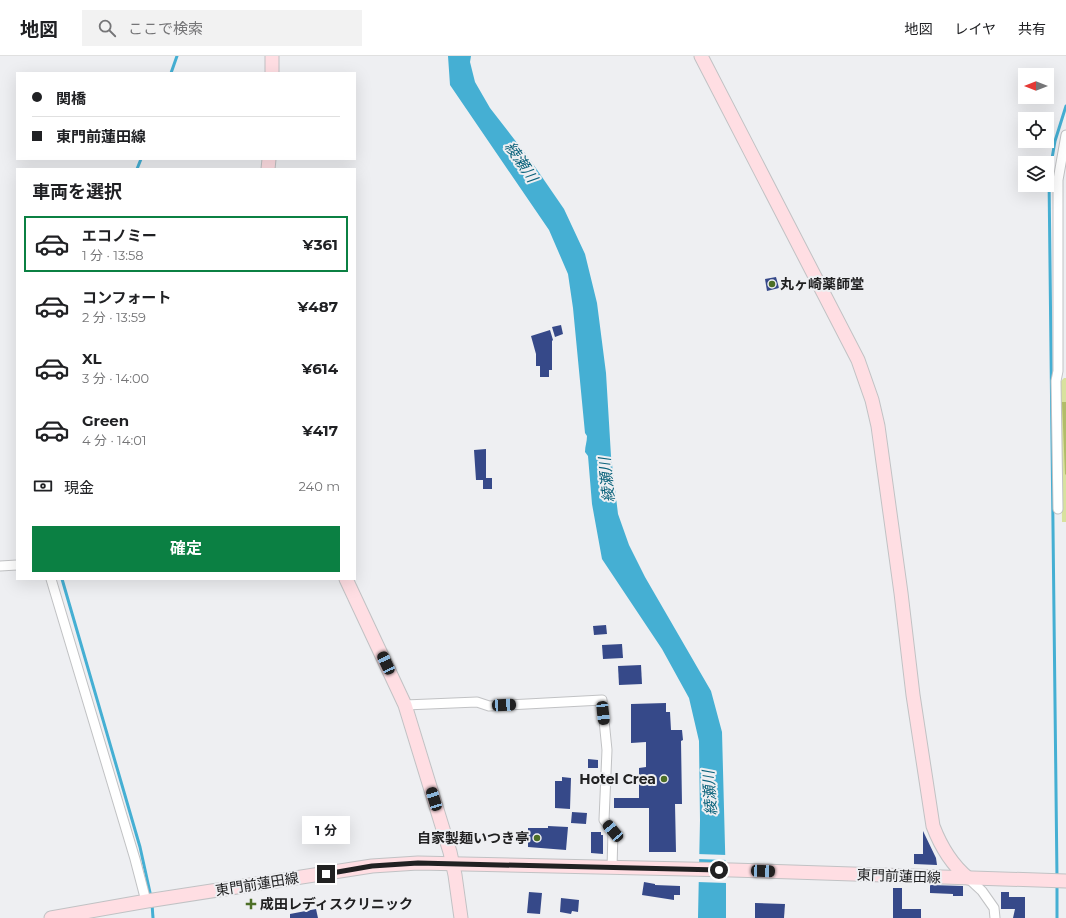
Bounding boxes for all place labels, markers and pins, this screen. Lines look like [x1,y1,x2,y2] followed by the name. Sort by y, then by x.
[780,275,864,293] place label: 丸ヶ崎薬師堂
[767,279,777,289] marker: 丸ヶ崎薬師堂
[579,770,656,788] place label: Hotel Crea
[659,774,669,784] marker: Hotel Crea
[417,829,529,847] place label: 自家製麺いつき亭
[532,833,542,843] marker: 自家製麺いつき亭
[260,895,413,913] place label: 成田レディスクリニック
[245,898,257,910] marker: 成田レディスクリニック

